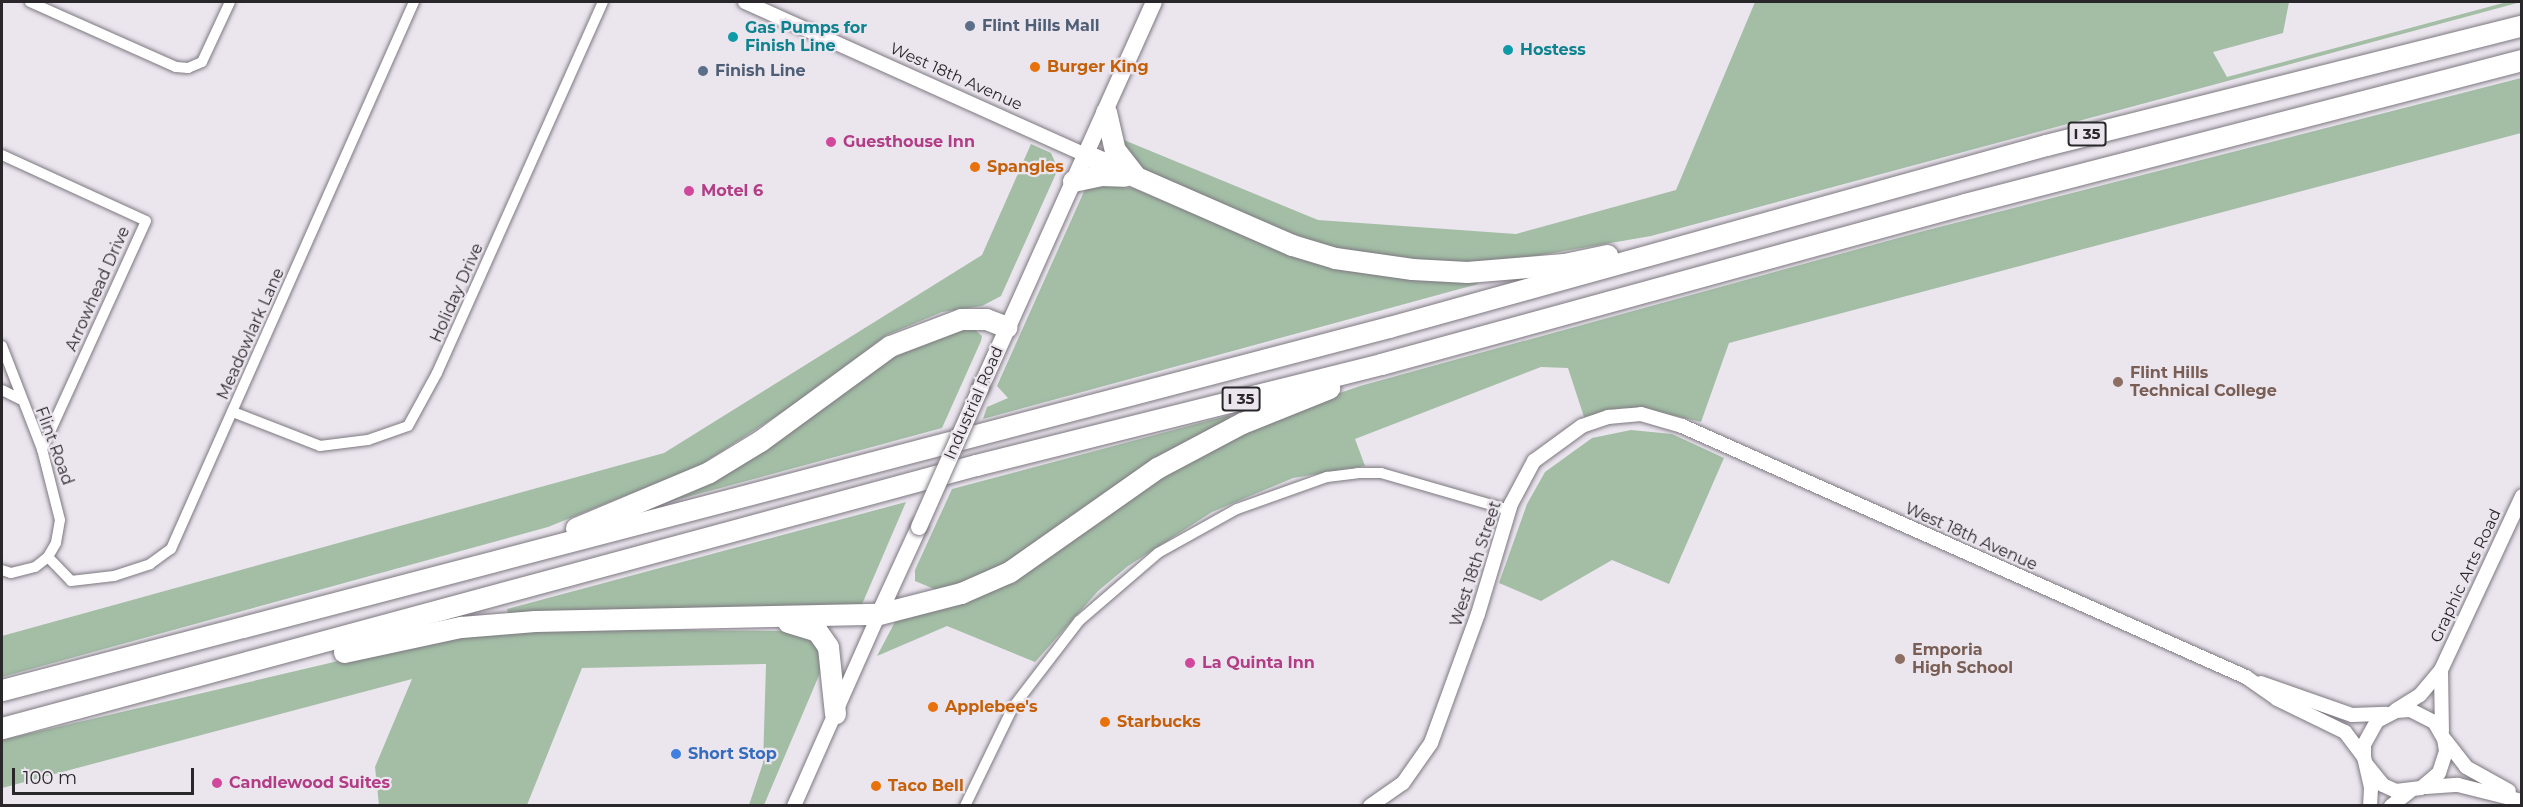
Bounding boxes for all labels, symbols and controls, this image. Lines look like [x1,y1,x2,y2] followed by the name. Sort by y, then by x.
[982,16,1100,36] place label: Flint Hills Mall
[745,18,867,56] place label: Gas Pumps for Finish Line
[963,19,977,33] marker: Flint Hills Mall
[726,30,740,44] marker: Gas Pumps for Finish Line
[887,39,1025,115] street label: West 18th Avenue
[1520,40,1586,60] place label: Hostess
[1501,43,1515,57] marker: Hostess
[1047,57,1149,77] place label: Burger King
[1028,60,1042,74] marker: Burger King
[715,61,806,81] place label: Finish Line
[696,64,710,78] marker: Finish Line
[2068,122,2106,146] road number: I 35
[843,132,975,152] place label: Guesthouse Inn
[824,135,838,149] marker: Guesthouse Inn
[987,157,1064,177] place label: Spangles
[968,160,982,174] marker: Spangles
[701,181,763,201] place label: Motel 6
[682,184,696,198] marker: Motel 6
[62,224,134,354] street label: Arrowhead Drive
[427,240,487,346] street label: Holiday Drive
[213,265,289,403] street label: Meadowlark Lane
[940,343,1008,463] street label: Industrial Road
[2130,363,2277,401] place label: Flint Hills Technical College
[2111,375,2125,389] marker: Flint Hills Technical College
[1222,387,1260,411] road number: I 35
[31,404,77,488] street label: Flint Road
[1447,499,1505,629] street label: West 18th Street
[1902,499,2040,575] street label: West 18th Avenue
[2427,506,2505,646] street label: Graphic Arts Road
[1912,640,2013,678] place label: Emporia High School
[1893,652,1907,666] marker: Emporia High School
[1202,653,1315,673] place label: La Quinta Inn
[1183,656,1197,670] marker: La Quinta Inn
[945,697,1037,717] place label: Applebee's
[926,700,940,714] marker: Applebee's
[1117,712,1201,732] place label: Starbucks
[1098,715,1112,729] marker: Starbucks
[688,744,777,764] place label: Short Stop
[669,747,683,761] marker: Short Stop
[15,756,196,794] scale bar
[23,767,77,789] text: 100 m
[229,773,390,793] place label: Candlewood Suites
[210,776,224,790] marker: Candlewood Suites
[888,776,964,796] place label: Taco Bell
[869,779,883,793] marker: Taco Bell

